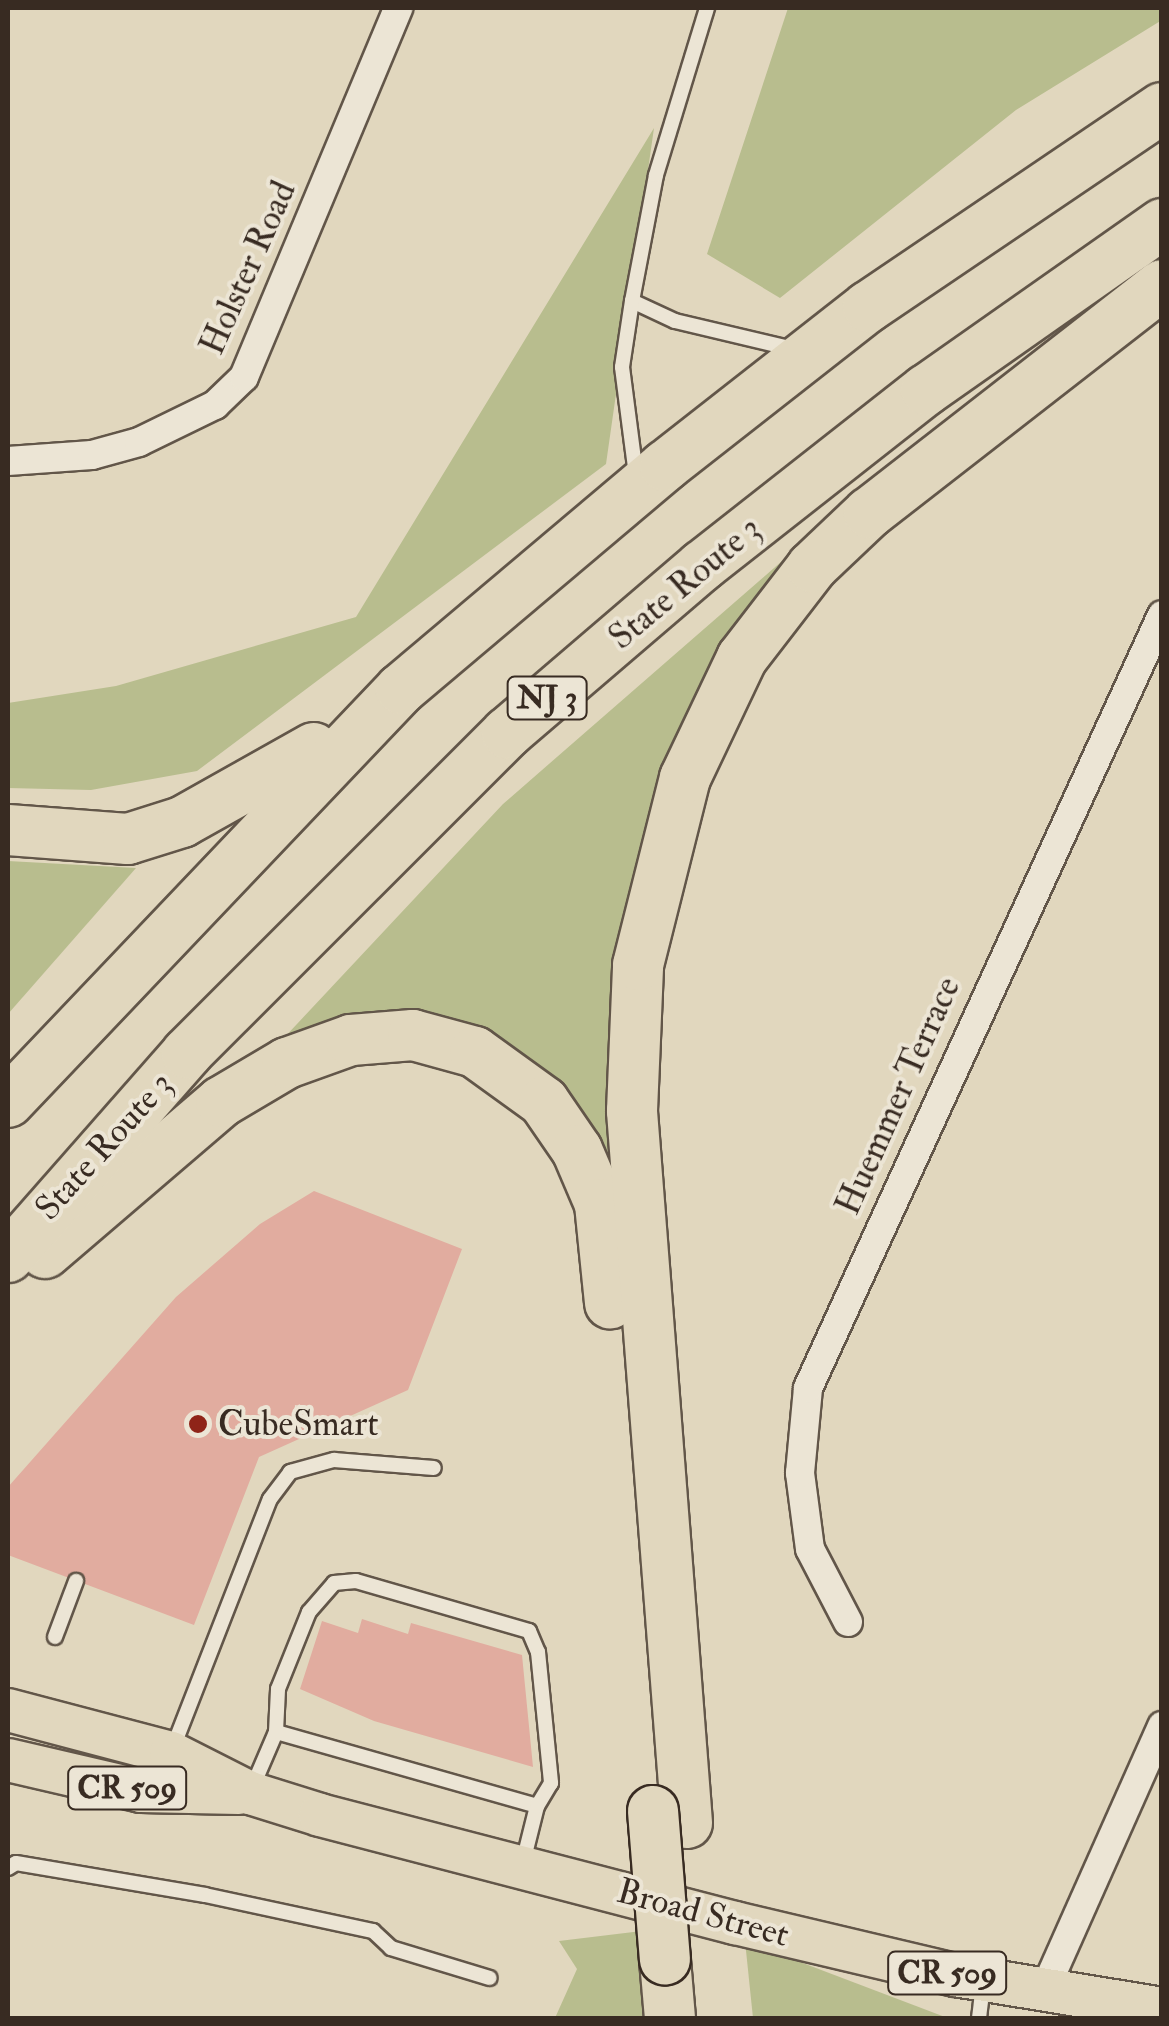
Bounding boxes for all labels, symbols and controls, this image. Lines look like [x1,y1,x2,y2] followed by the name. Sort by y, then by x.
[191,175,305,361] street label: Holster Road
[601,507,769,659] street label: State Route 3
[504,671,590,725] road number: NJ 3
[827,971,969,1221] street label: Huemmer Terrace
[27,1063,181,1229] street label: State Route 3
[218,1403,379,1445] place label: CubeSmart
[187,1413,209,1435] marker: CubeSmart
[67,1761,187,1815] road number: CR 509
[613,1870,793,1956] street label: Broad Street
[887,1946,1007,2000] road number: CR 509

